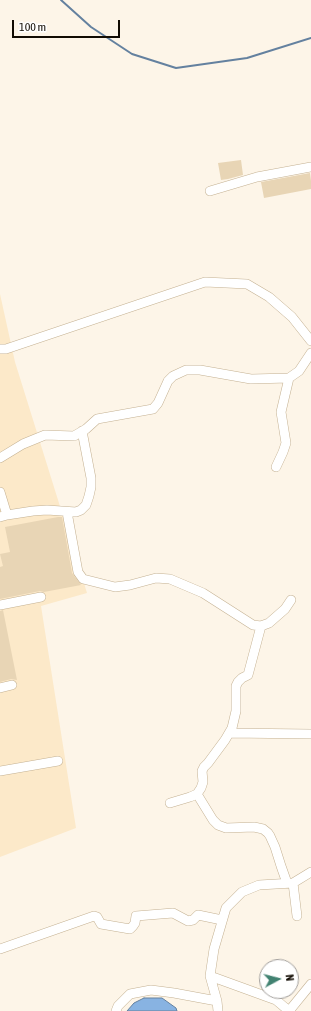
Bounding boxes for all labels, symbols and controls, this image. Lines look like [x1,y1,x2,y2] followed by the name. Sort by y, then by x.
[14,12,122,38] scale bar
[19,20,46,34] text: 100 m
[259,959,299,999] north arrow
[284,974,296,982] text: N

